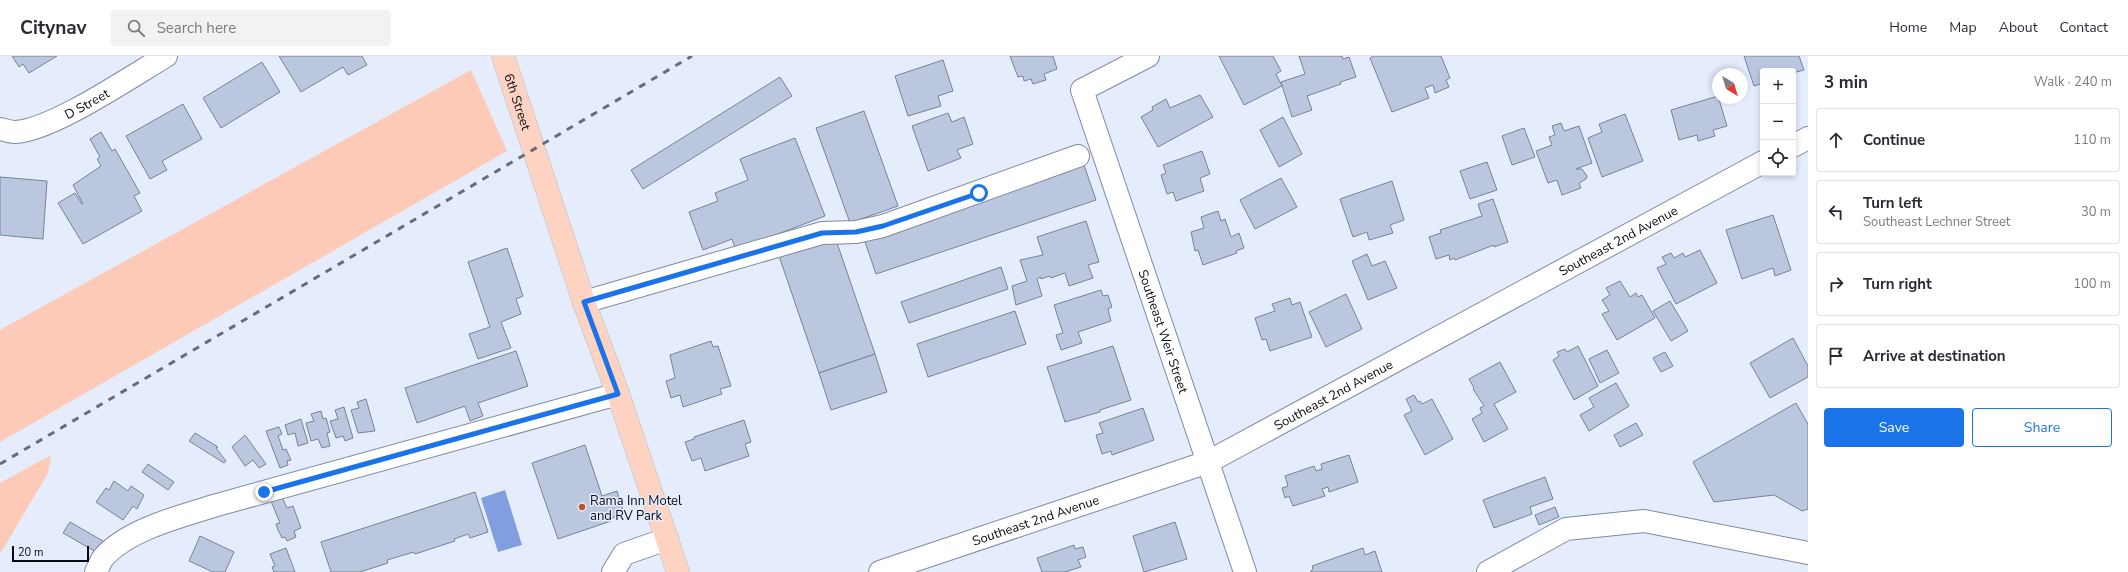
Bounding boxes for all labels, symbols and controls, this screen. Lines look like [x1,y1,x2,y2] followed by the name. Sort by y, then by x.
[111,10,391,46] search box
[20,15,87,41] text: Citynav
[125,17,147,39] icon: search
[157,18,236,38] text: Search here
[1889,18,1927,37] text: Home
[1949,18,1977,37] text: Map
[1999,18,2038,37] text: About
[2060,18,2108,37] text: Contact
[1712,68,1748,104] north arrow
[1760,68,1796,176] map controls
[1760,68,1796,104] button: +
[499,71,535,133] street label: 6th Street
[1824,71,1868,94] text: 3 min
[2034,73,2112,91] text: Walk · 240 m
[62,84,113,124] street label: D Street
[1760,104,1796,140] button: −
[1825,129,1847,151] icon: ahead
[1863,130,1925,150] text: Continue
[2073,131,2111,149] text: 110 m
[1760,140,1796,176] button: locate
[970,184,988,202] route start
[1863,193,1922,213] text: Turn left
[1825,201,1847,223] icon: left
[1556,202,1681,281] street label: Southeast 2nd Avenue
[2081,203,2111,221] text: 30 m
[1863,213,2010,231] text: Southeast Lechner Street
[1133,267,1192,396] street label: Southeast Weir Street
[1825,273,1847,295] icon: right
[1863,274,1932,294] text: Turn right
[2073,275,2111,293] text: 100 m
[1825,345,1847,367] icon: arrive
[1863,346,2006,366] text: Arrive at destination
[1271,356,1396,435] street label: Southeast 2nd Avenue
[1824,408,1964,447] button: Save
[1972,408,2112,447] button: Share
[255,483,273,501] route end
[970,491,1102,550] street label: Southeast 2nd Avenue
[590,492,682,525] place label: Rama Inn Motel and RV Park
[577,502,587,512] marker: Rama Inn Motel and RV Park
[12,544,89,563] scale bar
[18,545,43,560] text: 20 m

